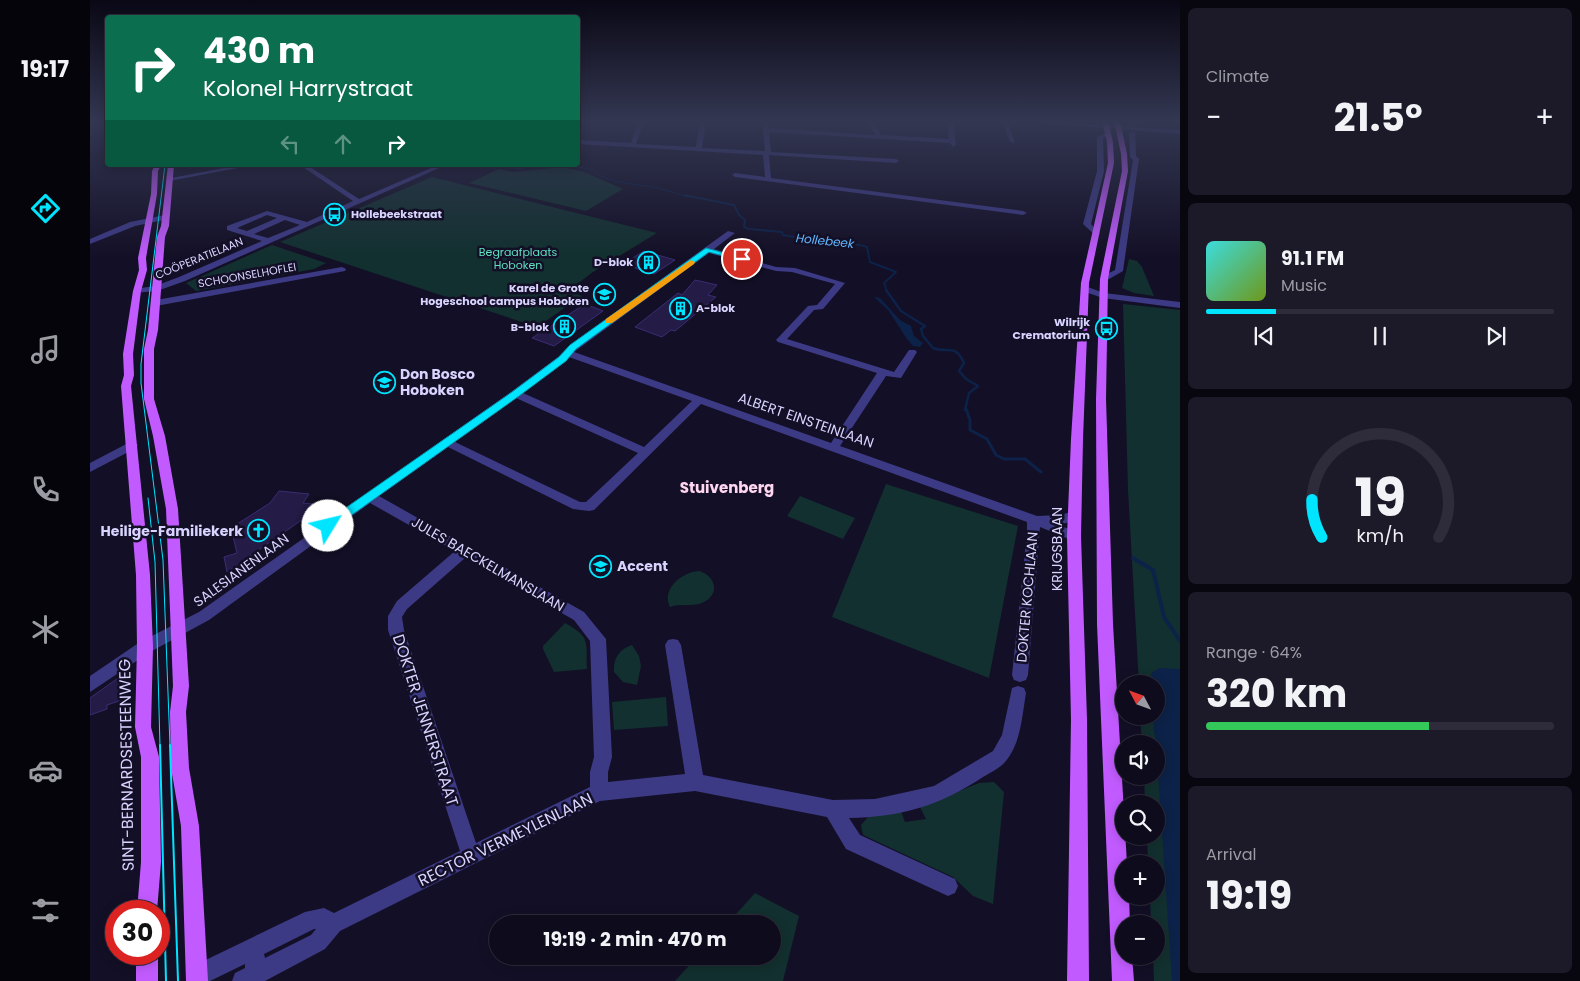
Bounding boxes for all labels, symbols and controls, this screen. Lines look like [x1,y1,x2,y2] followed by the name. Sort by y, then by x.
[203,26,315,75] text: 430 m
[120,35,185,100] icon: right
[21,54,69,85] text: 19:17
[1206,65,1269,88] text: Climate
[203,73,413,104] text: Kolonel Harrystraat
[1334,91,1423,144] text: 21.5°
[1206,98,1221,137] text: −
[1535,98,1554,137] text: +
[276,130,304,158] icon: left
[329,130,357,158] icon: ahead
[382,130,410,158] icon: right
[28,191,63,226] icon: directions
[323,202,347,226] bus stop icon: Hollebeekstraat
[351,206,442,222] place label: Hollebeekstraat
[795,229,856,252] water label: Hollebeek
[153,233,245,283] street label: COÖPERATIELAAN
[721,238,763,280] pin
[479,244,557,273] park label: Begraafplaats Hoboken
[728,245,756,273] icon: arrive
[1281,245,1344,272] text: 91.1 FM
[637,250,661,274] building icon: D-blok
[594,254,633,270] place label: D-blok
[197,258,297,292] street label: SCHOONSELHOFLEI
[1281,274,1327,297] text: Music
[420,280,589,309] place label: Karel de Grote Hogeschool campus Hoboken
[593,282,617,306] school or university icon: Karel de Grote Hogeschool campus Hoboken
[668,296,692,320] building icon: A-blok
[696,300,735,316] place label: A-blok
[1013,314,1090,343] place label: Wilrijk Crematorium
[553,315,577,339] building icon: B-blok
[1094,316,1118,340] bus stop icon: Wilrijk Crematorium
[511,319,549,335] place label: B-blok
[1250,322,1278,350] icon: previous
[1366,322,1394,350] icon: pause
[1482,322,1510,350] icon: next
[28,332,63,367] icon: music
[400,364,475,400] place label: Don Bosco Hoboken
[372,370,396,394] school or university icon: Don Bosco Hoboken
[735,387,877,453] street label: ALBERT EINSTEINLAAN
[1354,461,1406,534] text: 19
[28,472,63,507] icon: phone
[680,477,774,498] district label: Stuivenberg
[301,499,353,551] position arrow
[1047,507,1067,591] street label: KRIJGSBAAN
[408,512,568,616] street label: JULES BAECKELMANSLAAN
[247,519,271,543] church icon: Heilige-Familiekerk
[101,521,243,541] place label: Heilige-Familiekerk
[1356,523,1404,548] text: km/h
[189,529,293,611] street label: SALESIANENLAAN
[1011,531,1043,663] street label: DOKTER KOCHLAAN
[589,554,613,578] school or university icon: Accent
[617,556,668,576] place label: Accent
[28,612,63,647] icon: climate
[387,631,464,809] street label: DOKTER JENNERSTRAAT
[1206,641,1302,664] text: Range · 64%
[113,659,140,871] street label: SINT-BERNARDSESTEENWEG
[1206,667,1347,720] text: 320 km
[1115,675,1165,725] north arrow
[1115,675,1165,965] map controls
[1115,735,1165,785] button: sound
[28,753,63,788] icon: car
[414,787,596,892] street label: RECTOR VERMEYLENLAAN
[1115,795,1165,845] button: search
[1206,843,1256,866] text: Arrival
[1115,855,1165,905] button: +
[1206,869,1292,922] text: 19:19
[28,893,63,928] icon: filters
[105,900,170,965] speed limit sign: 30
[1115,915,1165,965] button: −
[543,926,727,953] text: 19:19 · 2 min · 470 m

